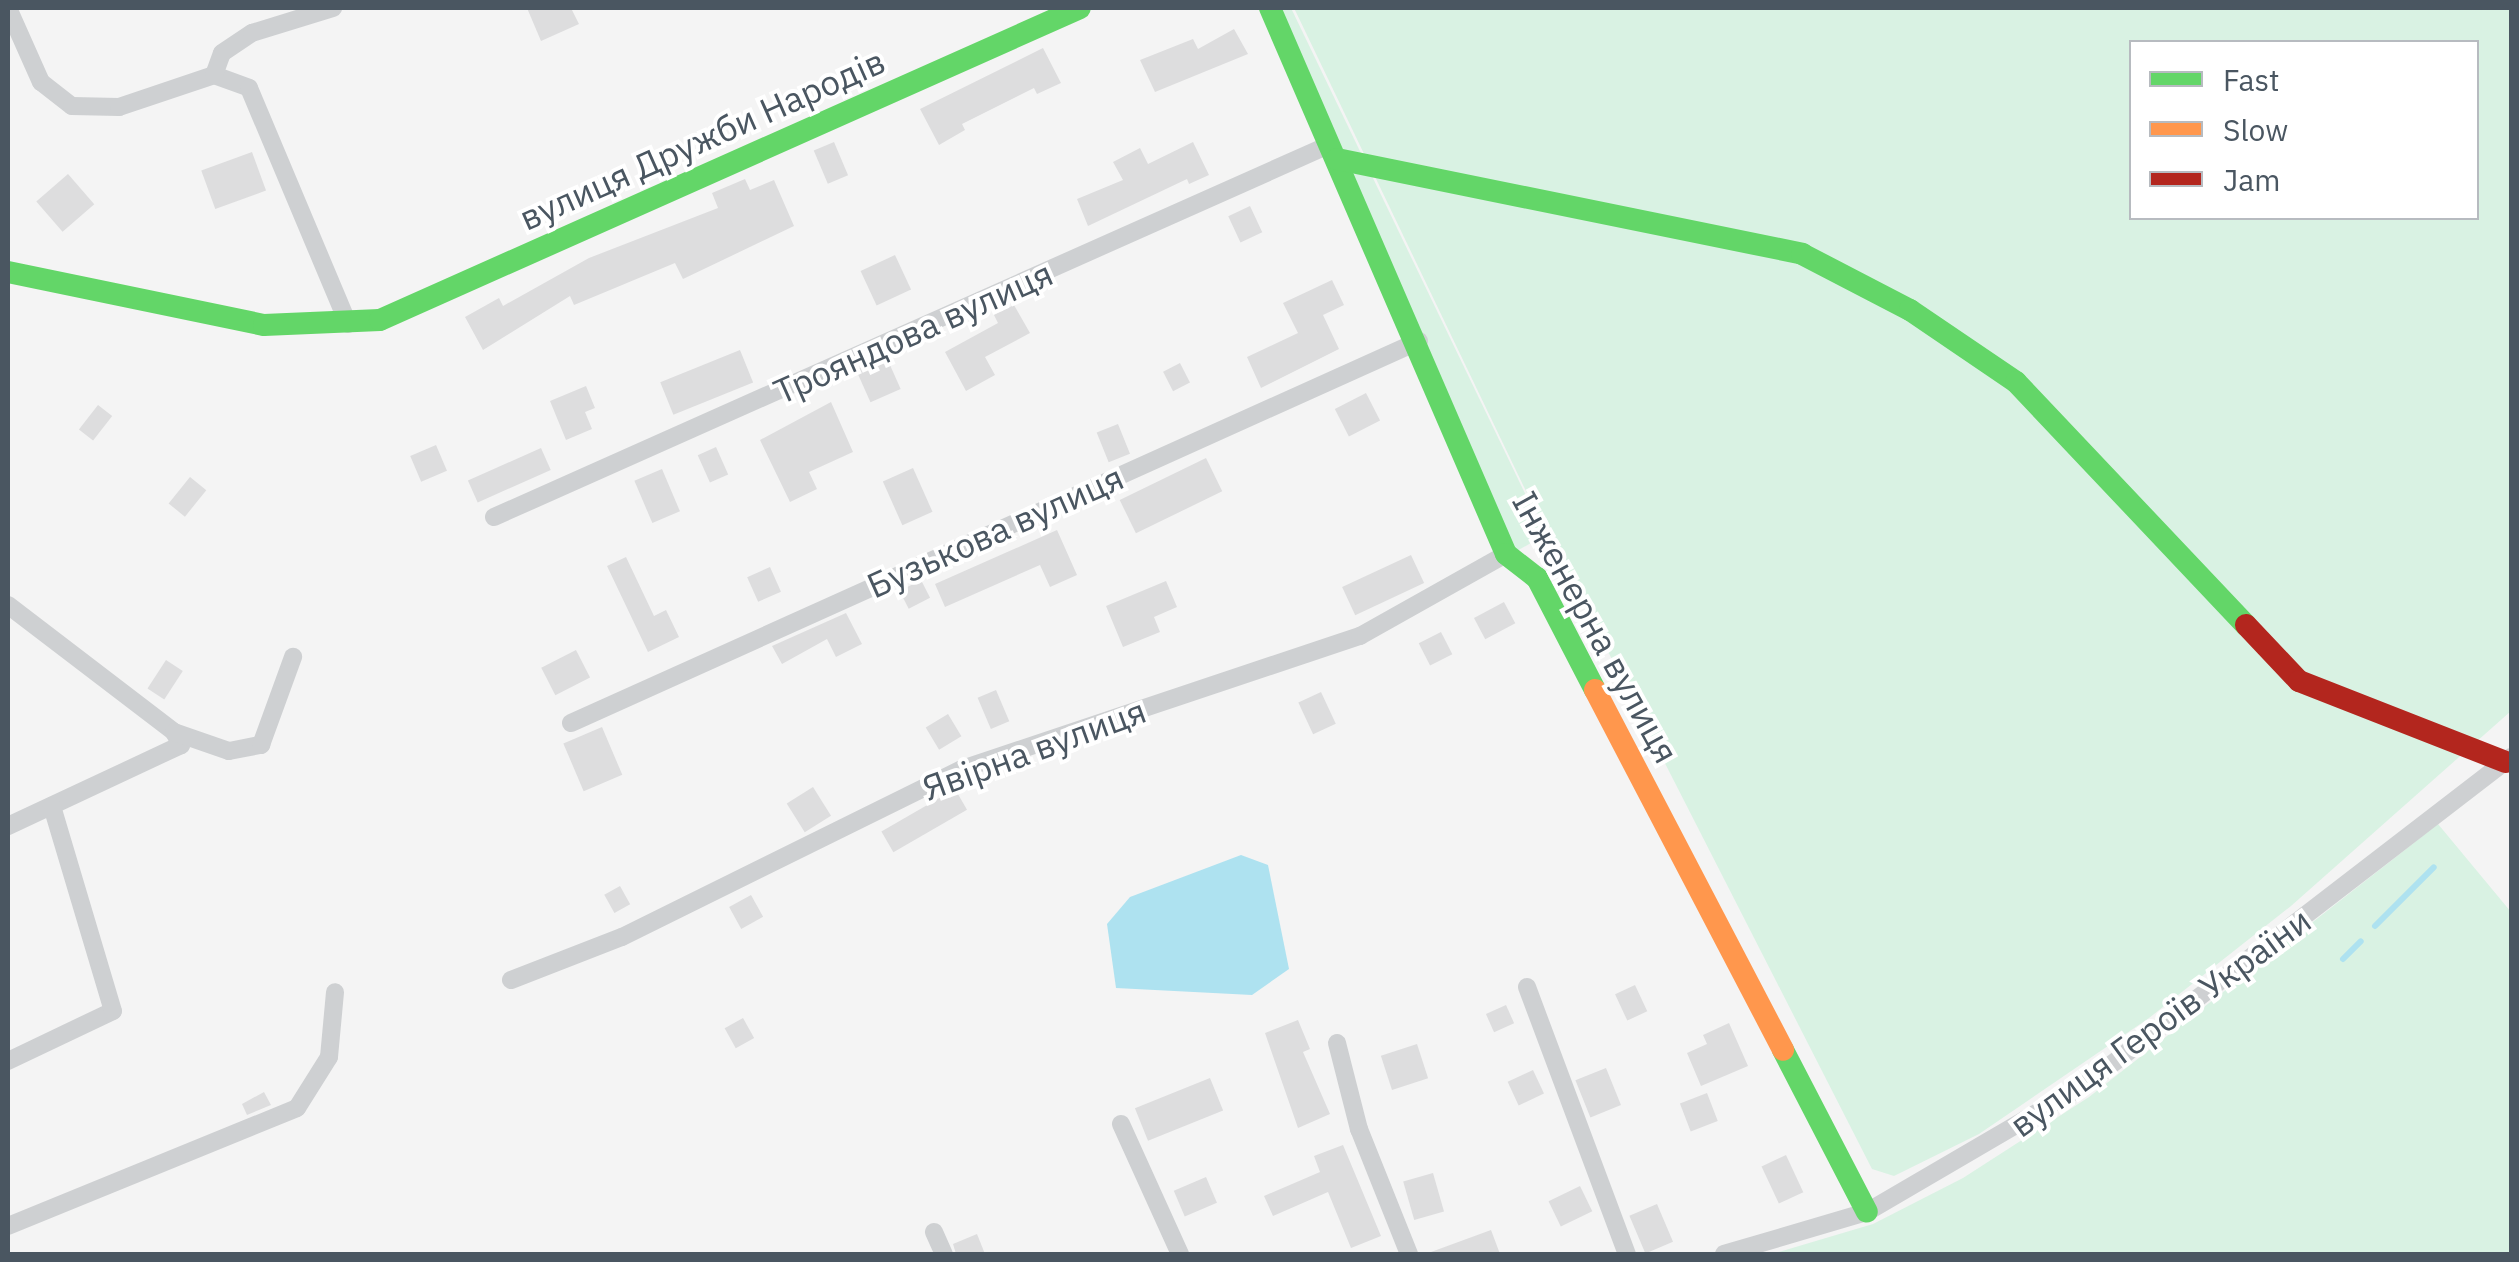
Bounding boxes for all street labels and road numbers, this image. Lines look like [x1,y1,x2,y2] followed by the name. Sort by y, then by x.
[513,39,891,239] street label: вулиця Дружби Народів
[767,252,1059,412] street label: Трояндова вулиця
[860,456,1130,606] street label: Бузькова вулиця
[1504,484,1688,770] street label: Інженерна вулиця
[917,689,1151,809] street label: Явірна вулиця
[2001,899,2319,1145] street label: вулиця Героїв України

